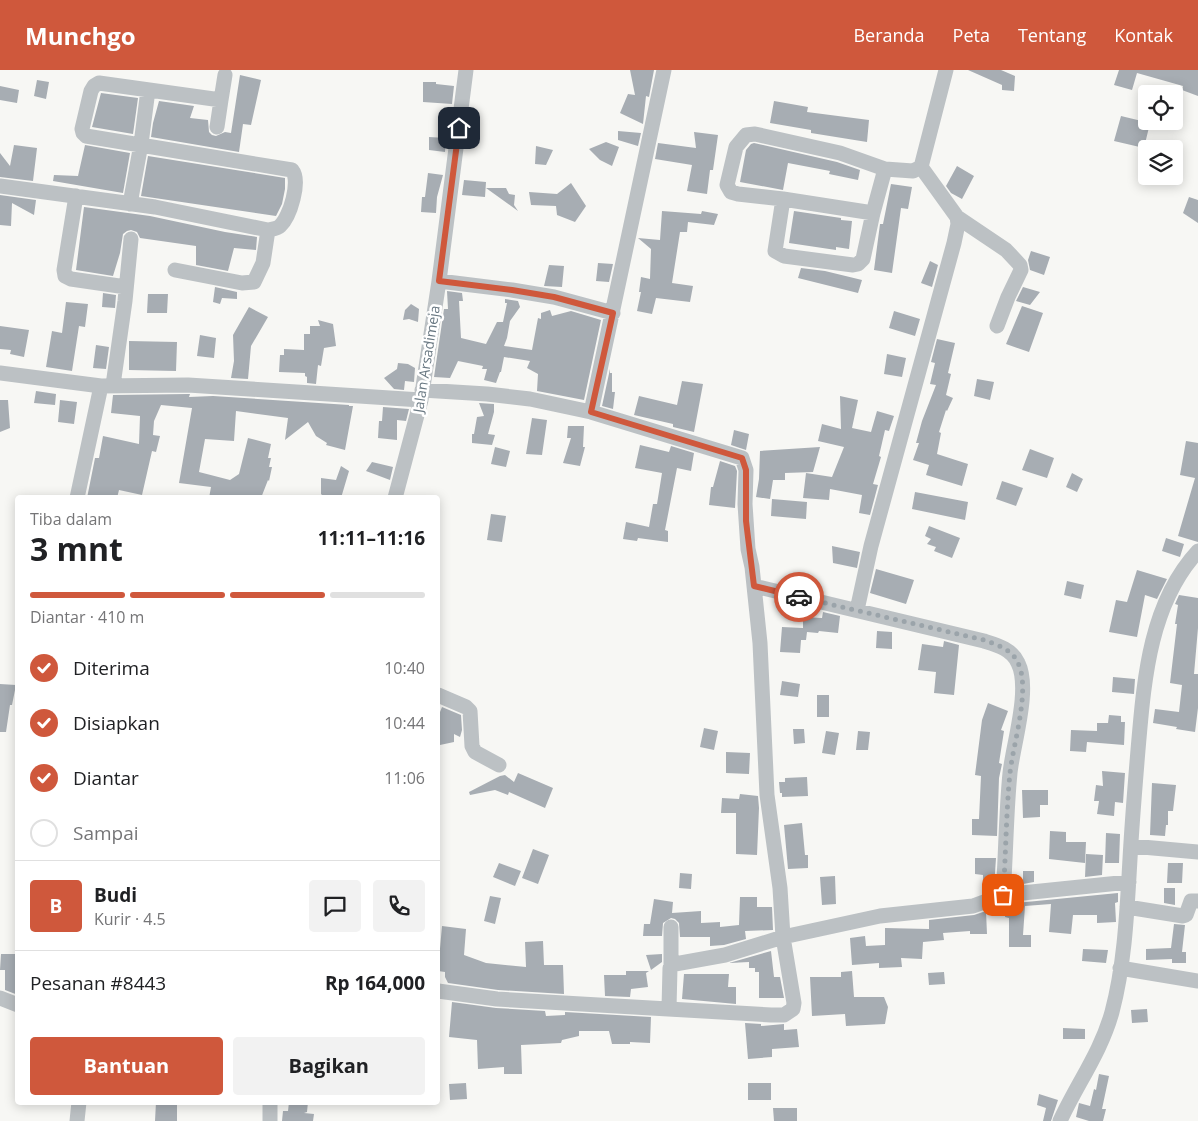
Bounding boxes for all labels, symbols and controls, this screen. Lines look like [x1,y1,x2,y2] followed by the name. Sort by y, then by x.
[25,19,136,52] text: Munchgo
[853,23,925,47] text: Beranda
[953,23,990,47] text: Peta
[1018,23,1086,47] text: Tentang
[1114,23,1173,47] text: Kontak
[1138,85,1183,185] map controls
[1138,85,1183,130] button: locate
[438,107,480,149] pin
[445,114,473,142] icon: home
[1138,140,1183,185] button: layers
[408,304,444,416] street label: Jalan Arsadimeja
[30,508,112,530] text: Tiba dalam
[318,525,425,551] text: 11:11–11:16
[30,527,123,570] text: 3 mnt
[774,572,824,622] courier
[785,583,813,611] icon: car
[30,606,144,628] text: Diantar · 410 m
[30,654,58,682] icon: check
[73,655,150,681] text: Diterima
[384,657,425,679] text: 10:40
[30,709,58,737] icon: check
[73,710,160,736] text: Disiapkan
[384,712,425,734] text: 10:44
[30,764,58,792] icon: check
[73,765,139,791] text: Diantar
[384,767,425,789] text: 11:06
[73,820,139,846] text: Sampai
[982,874,1024,916] pin
[309,880,361,932] button: chat
[373,880,425,932] button: phone
[989,881,1017,909] icon: bag
[94,882,137,908] text: Budi
[50,893,62,919] text: B
[94,908,166,930] text: Kurir · 4.5
[30,970,166,996] text: Pesanan #8443
[325,970,425,996] text: Rp 164,000
[30,1037,223,1095] button: Bantuan
[233,1037,425,1095] button: Bagikan

